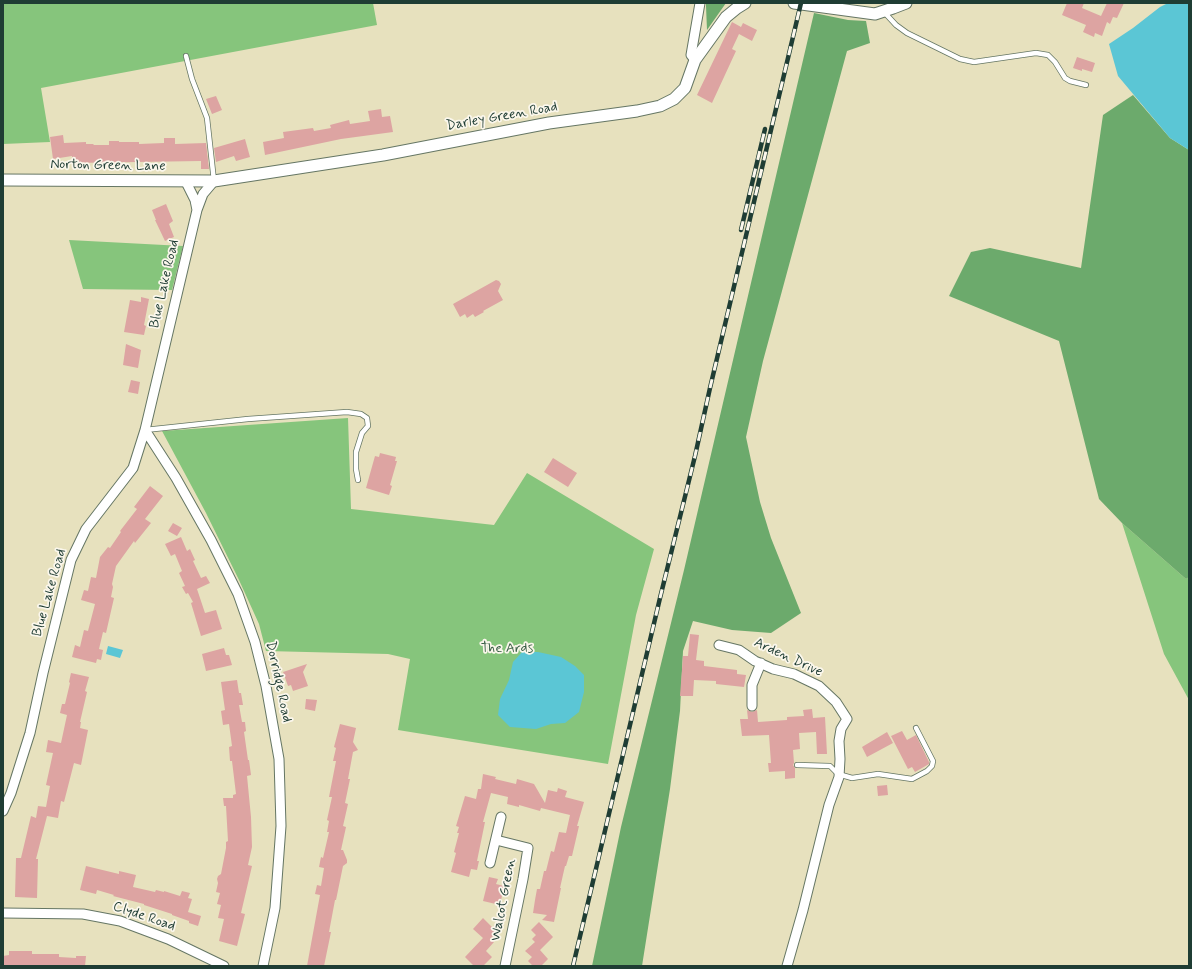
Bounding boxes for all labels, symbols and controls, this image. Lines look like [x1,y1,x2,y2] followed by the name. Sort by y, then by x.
[445,99,559,135] street label: Darley Green Road
[50,157,166,175] street label: Norton Green Lane
[147,238,183,330] street label: Blue Lake Road
[29,547,71,639] street label: Blue Lake Road
[751,635,825,681] street label: Arden Drive
[261,640,295,724] street label: Dorridge Road
[481,641,533,657] park label: The Ards
[488,857,520,943] street label: Walcot Green
[111,898,177,936] street label: Clyde Road

